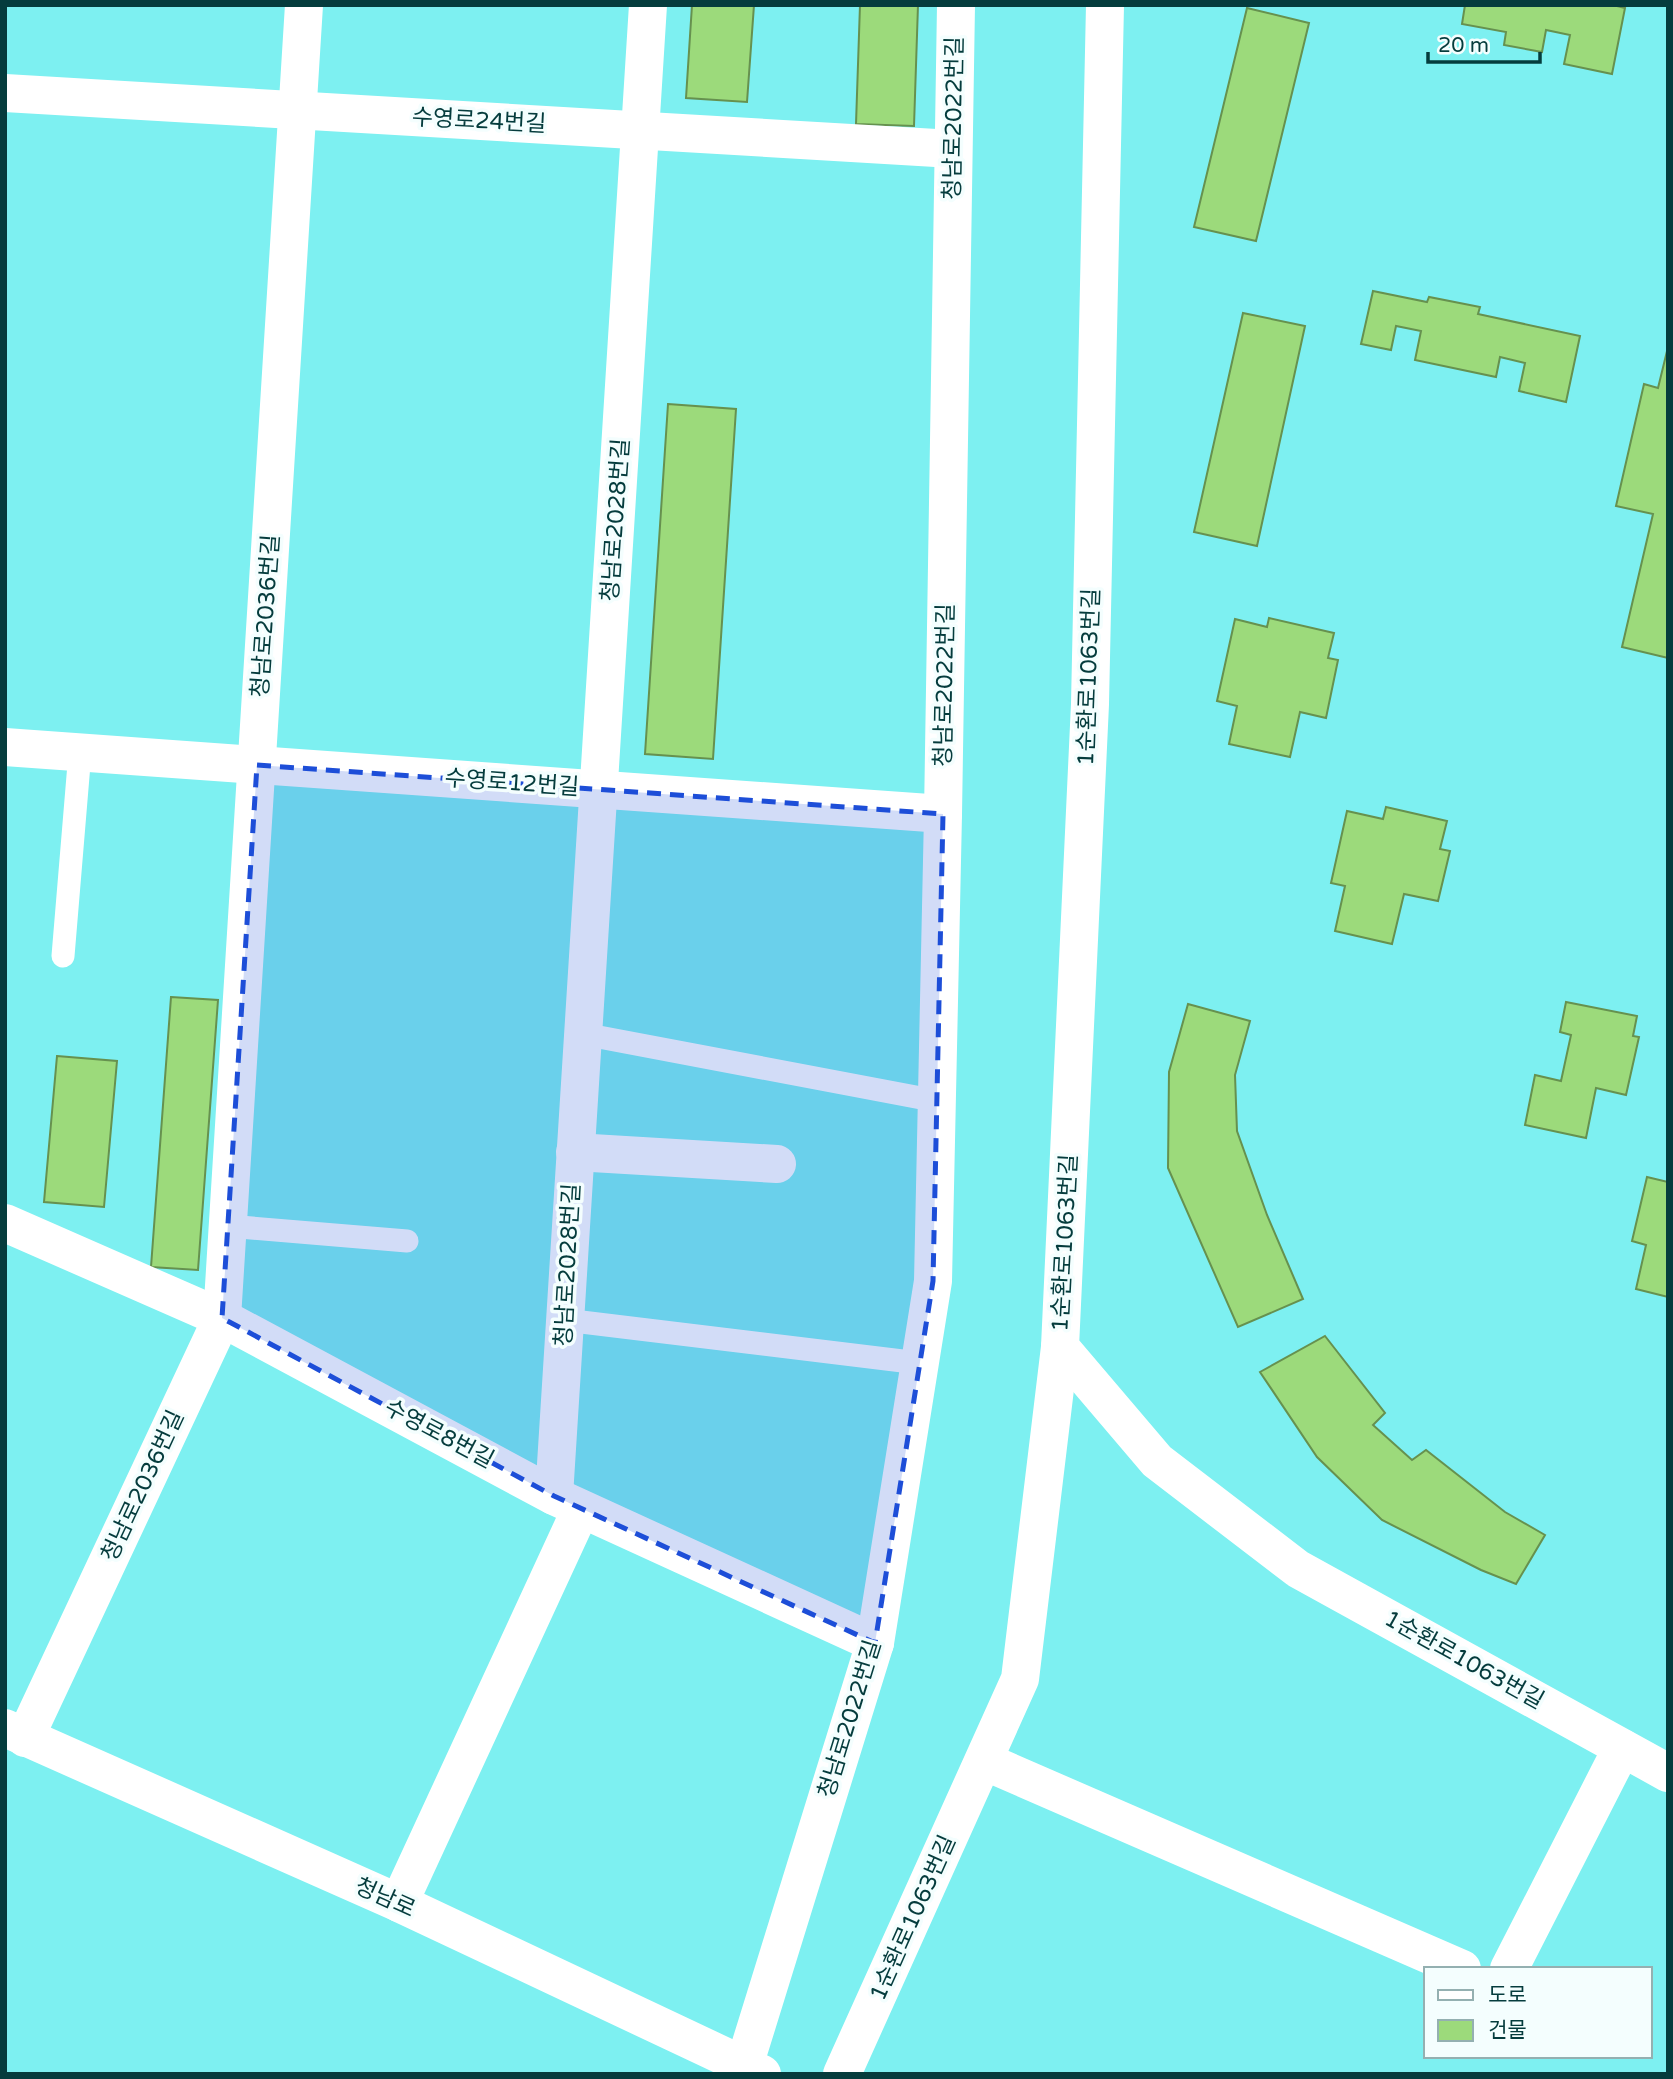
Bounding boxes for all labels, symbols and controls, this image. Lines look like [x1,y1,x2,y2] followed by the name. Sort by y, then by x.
[1428,21,1540,65] scale bar
[1438,33,1489,58] text: 20 m
[939,36,969,200] street label: 청남로2022번길
[411,103,547,139] street label: 수영로24번길
[596,437,636,603] street label: 청남로2028번길
[246,533,286,699] street label: 청남로2036번길
[1072,588,1106,766] street label: 1순환로1063번길
[930,603,960,767] street label: 청남로2022번길
[444,764,580,802] street label: 수영로12번길
[1046,1153,1084,1333] street label: 1순환로1063번길
[550,1183,586,1347] street label: 청남로2028번길
[379,1393,499,1475] street label: 수영로8번길
[96,1406,190,1566] street label: 청남로2036번길
[1379,1605,1549,1715] street label: 1순환로1063번길
[813,1637,887,1801] street label: 청남로2022번길
[864,1831,962,2005] street label: 1순환로1063번길
[350,1872,420,1924] street label: 청남로
[1424,1967,1652,2058] legend
[1488,1983,1527,2008] text: 도로
[1488,2018,1527,2043] text: 건물

